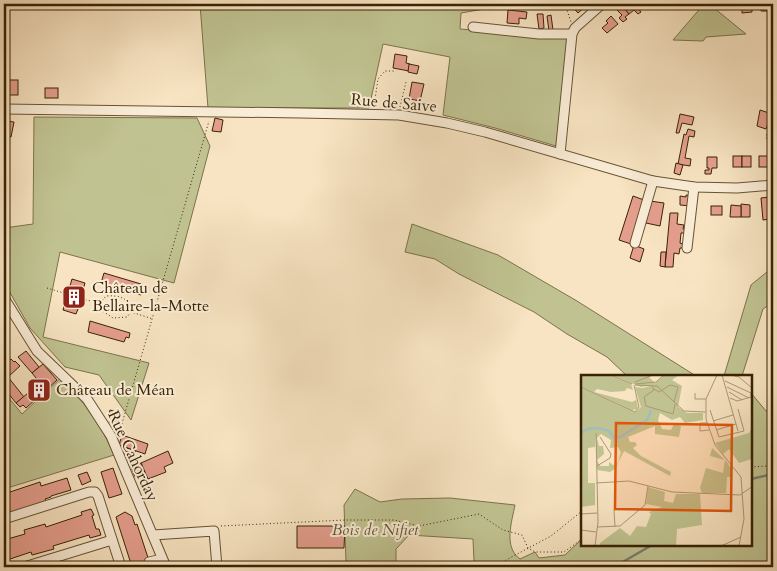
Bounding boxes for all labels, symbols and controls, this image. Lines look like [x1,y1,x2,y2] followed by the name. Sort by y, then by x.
[350,88,438,118] street label: Rue de Saive
[92,277,209,317] place label: Château de Bellaire-la-Motte
[61,284,87,310] building icon: Château de Bellaire-la-Motte
[581,375,752,546] inset map
[26,377,52,403] building icon: Château de Méan
[56,379,175,401] place label: Château de Méan
[102,407,164,505] street label: Rue Cahorday
[332,519,419,541] park label: Bois de Nifiet

